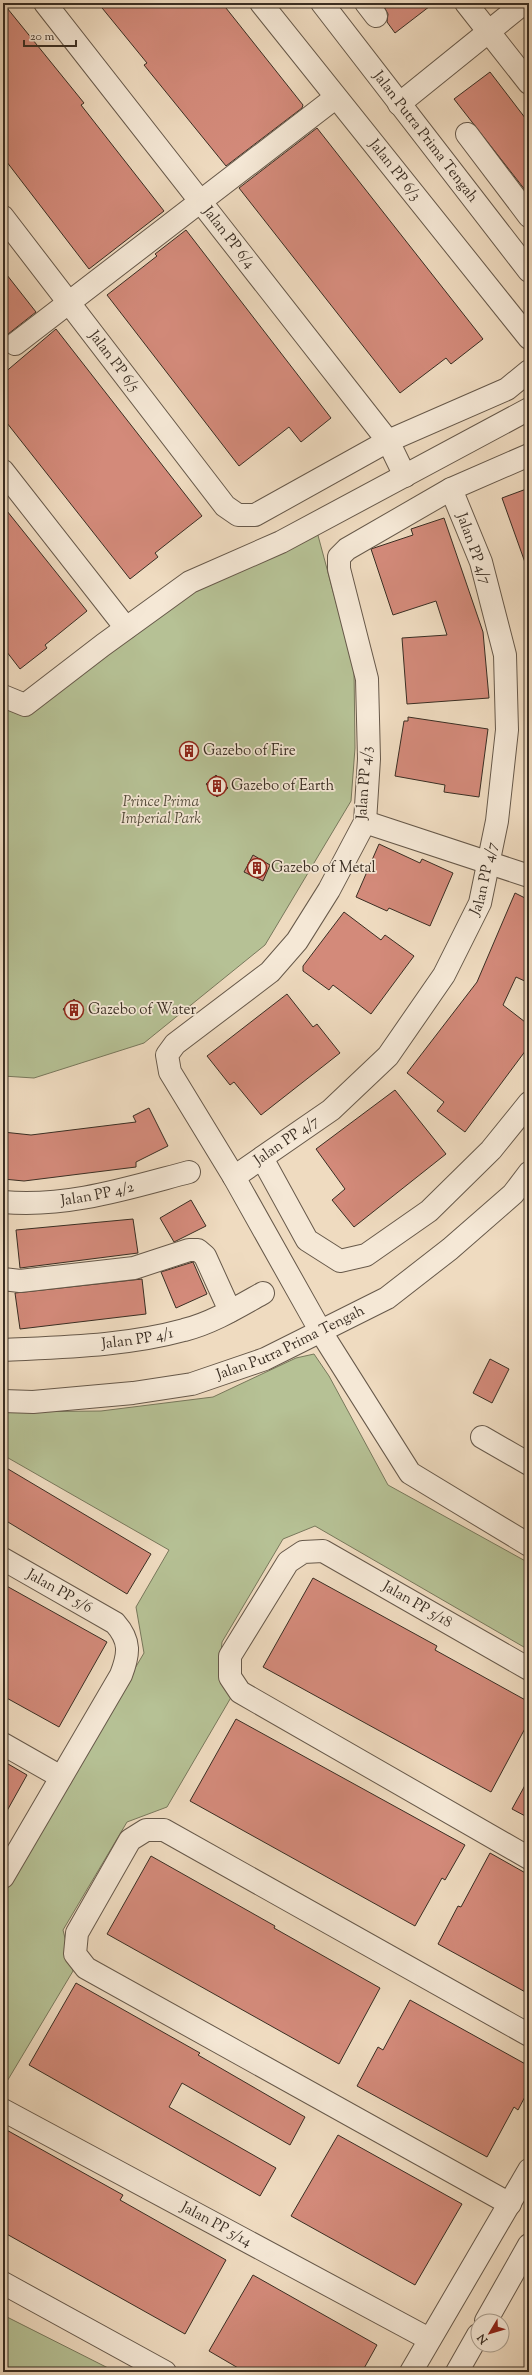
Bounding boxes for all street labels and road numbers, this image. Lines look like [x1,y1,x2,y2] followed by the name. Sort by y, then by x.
[367,66,483,207] street label: Jalan Putra Prima Tengah
[363,134,426,205] street label: Jalan PP 6/3
[197,201,260,274] street label: Jalan PP 6/4
[83,326,144,396] street label: Jalan PP 6/5
[450,509,496,588] street label: Jalan PP 4/7
[352,746,378,821] street label: Jalan PP 4/3
[464,840,503,920] street label: Jalan PP 4/7
[249,1110,324,1171] street label: Jalan PP 4/7
[59,1177,136,1212] street label: Jalan PP 4/2
[213,1300,368,1386] street label: Jalan Putra Prima Tengah
[100,1323,176,1355] street label: Jalan PP 4/1
[22,1564,96,1618] street label: Jalan PP 5/6
[377,1576,456,1633] street label: Jalan PP 5/18
[176,2196,256,2252] street label: Jalan PP 5/14

